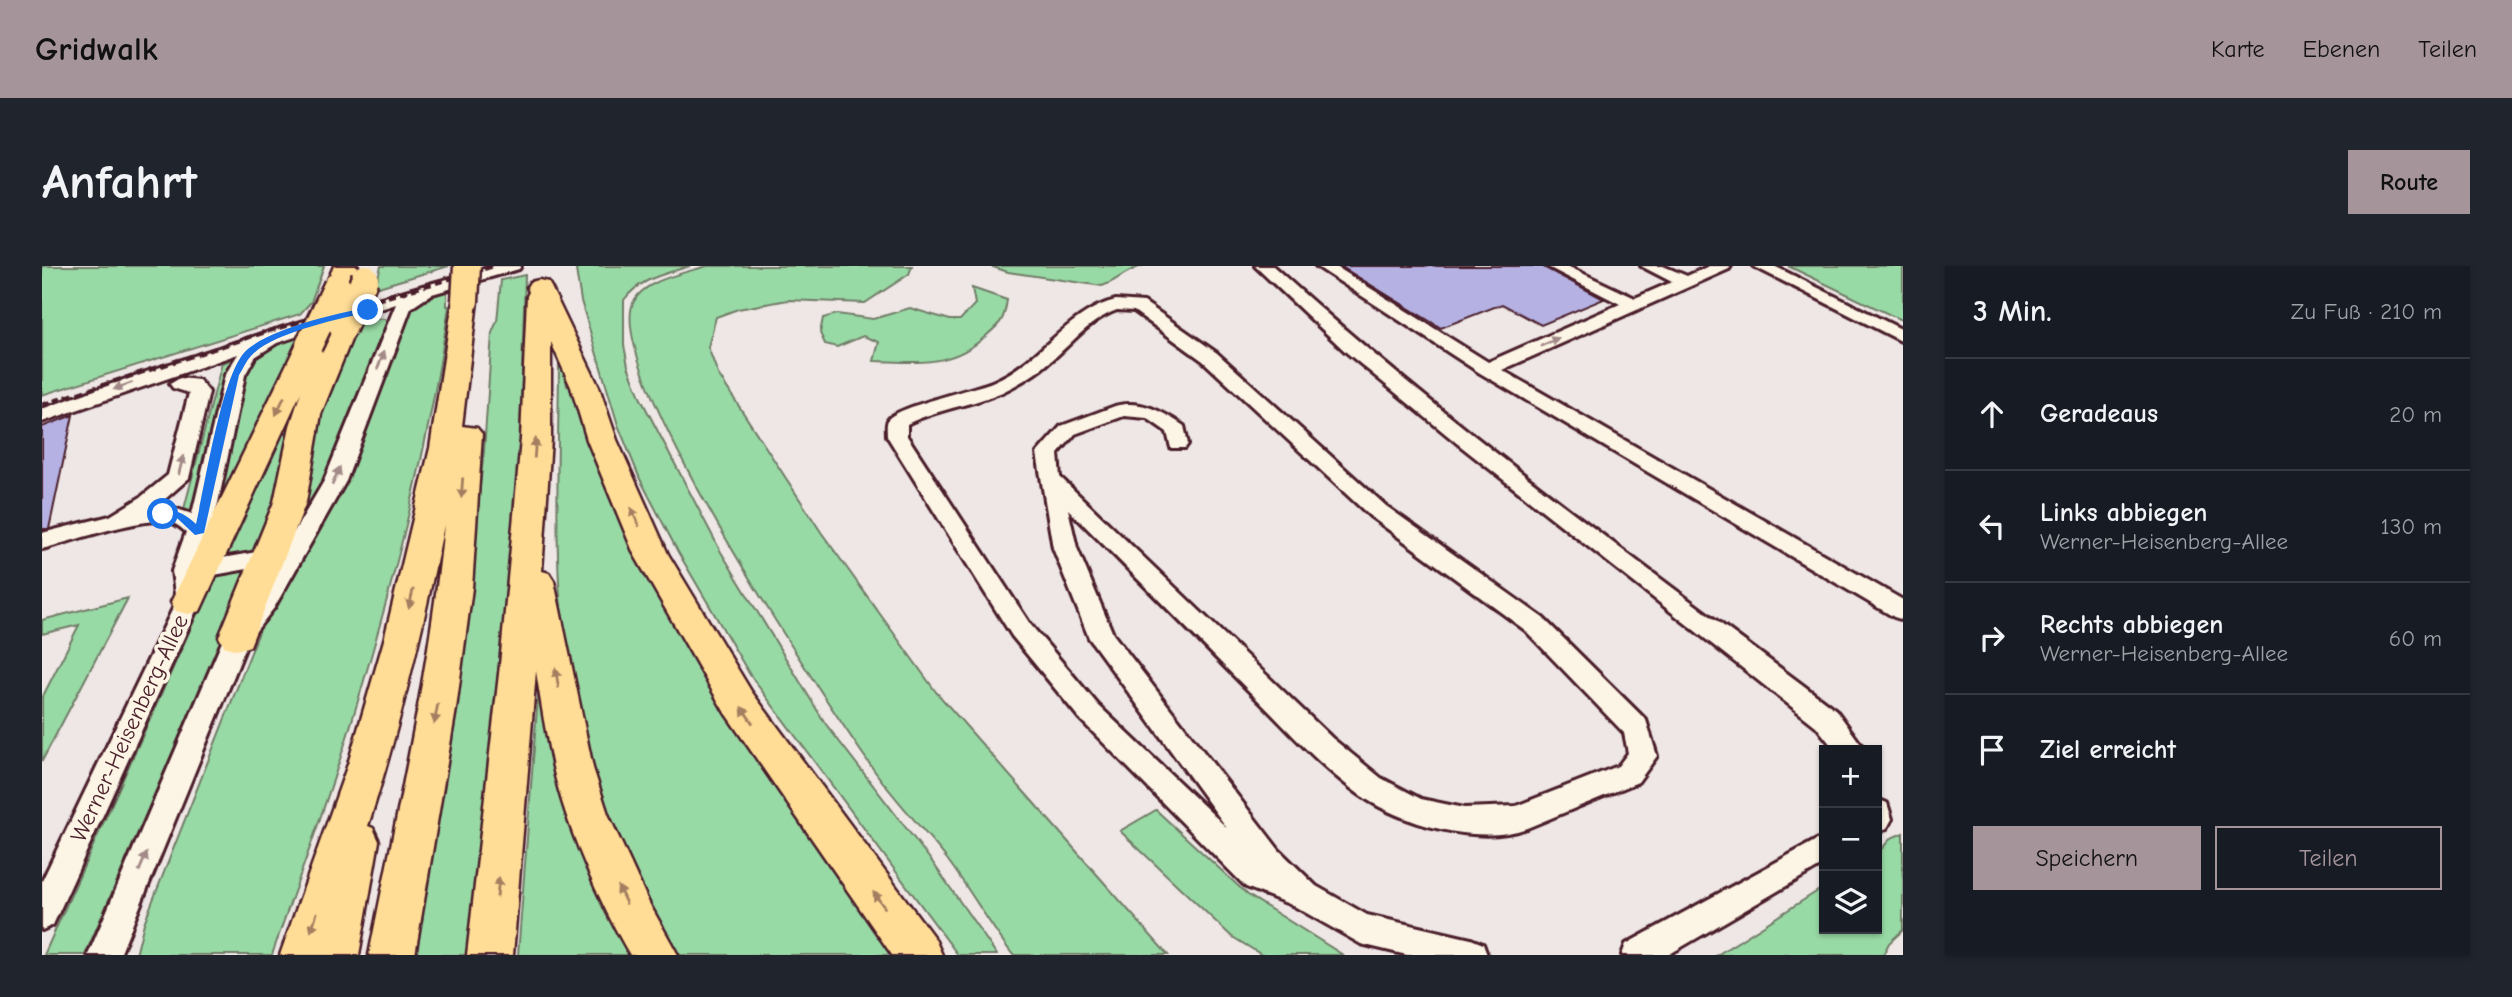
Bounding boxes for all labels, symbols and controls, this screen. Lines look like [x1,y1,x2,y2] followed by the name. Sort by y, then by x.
[35,30,158,68] text: Gridwalk
[2211,35,2264,63] text: Karte
[2302,35,2380,63] text: Ebenen
[2418,35,2477,63] text: Teilen
[2348,150,2470,214] button: Route
[42,154,197,210] text: Anfahrt
[352,294,383,325] route end
[1973,294,2052,329] text: 3 Min.
[2291,298,2442,325] text: Zu Fuß · 210 m
[1539,336,1560,347] one-way arrow
[376,349,387,370] one-way arrow
[113,380,134,391] one-way arrow
[1973,395,2011,433] icon: ahead
[275,396,286,416] one-way arrow
[2040,399,2158,429] text: Geradeaus
[2389,401,2442,428] text: 20 m
[530,437,541,459] one-way arrow
[176,453,187,475] one-way arrow
[330,466,342,486] one-way arrow
[457,477,468,499] one-way arrow
[147,498,178,529] route start
[2040,498,2207,528] text: Links abbiegen
[629,507,641,527] one-way arrow
[1973,507,2011,545] icon: left
[2381,513,2442,540] text: 130 m
[2040,528,2288,555] text: Werner-Heisenberg-Allee
[405,588,416,610] one-way arrow
[65,610,194,846] street label: Werner-Heisenberg-Allee
[2040,610,2223,640] text: Rechts abbiegen
[1973,619,2011,657] icon: right
[2389,625,2442,652] text: 60 m
[2040,640,2288,667] text: Werner-Heisenberg-Allee
[551,667,562,689] one-way arrow
[430,703,441,725] one-way arrow
[741,705,754,724] one-way arrow
[1973,731,2011,769] icon: arrive
[2040,735,2176,765] text: Ziel erreicht
[1819,745,1882,934] map controls
[1819,745,1882,808] button: +
[1819,808,1882,871] button: −
[1973,826,2201,890] button: Speichern
[2215,826,2442,890] button: Teilen
[137,851,148,872] one-way arrow
[1819,871,1882,934] button: layers
[492,876,503,898] one-way arrow
[617,885,628,905] one-way arrow
[872,891,886,909] one-way arrow
[308,911,319,932] one-way arrow

